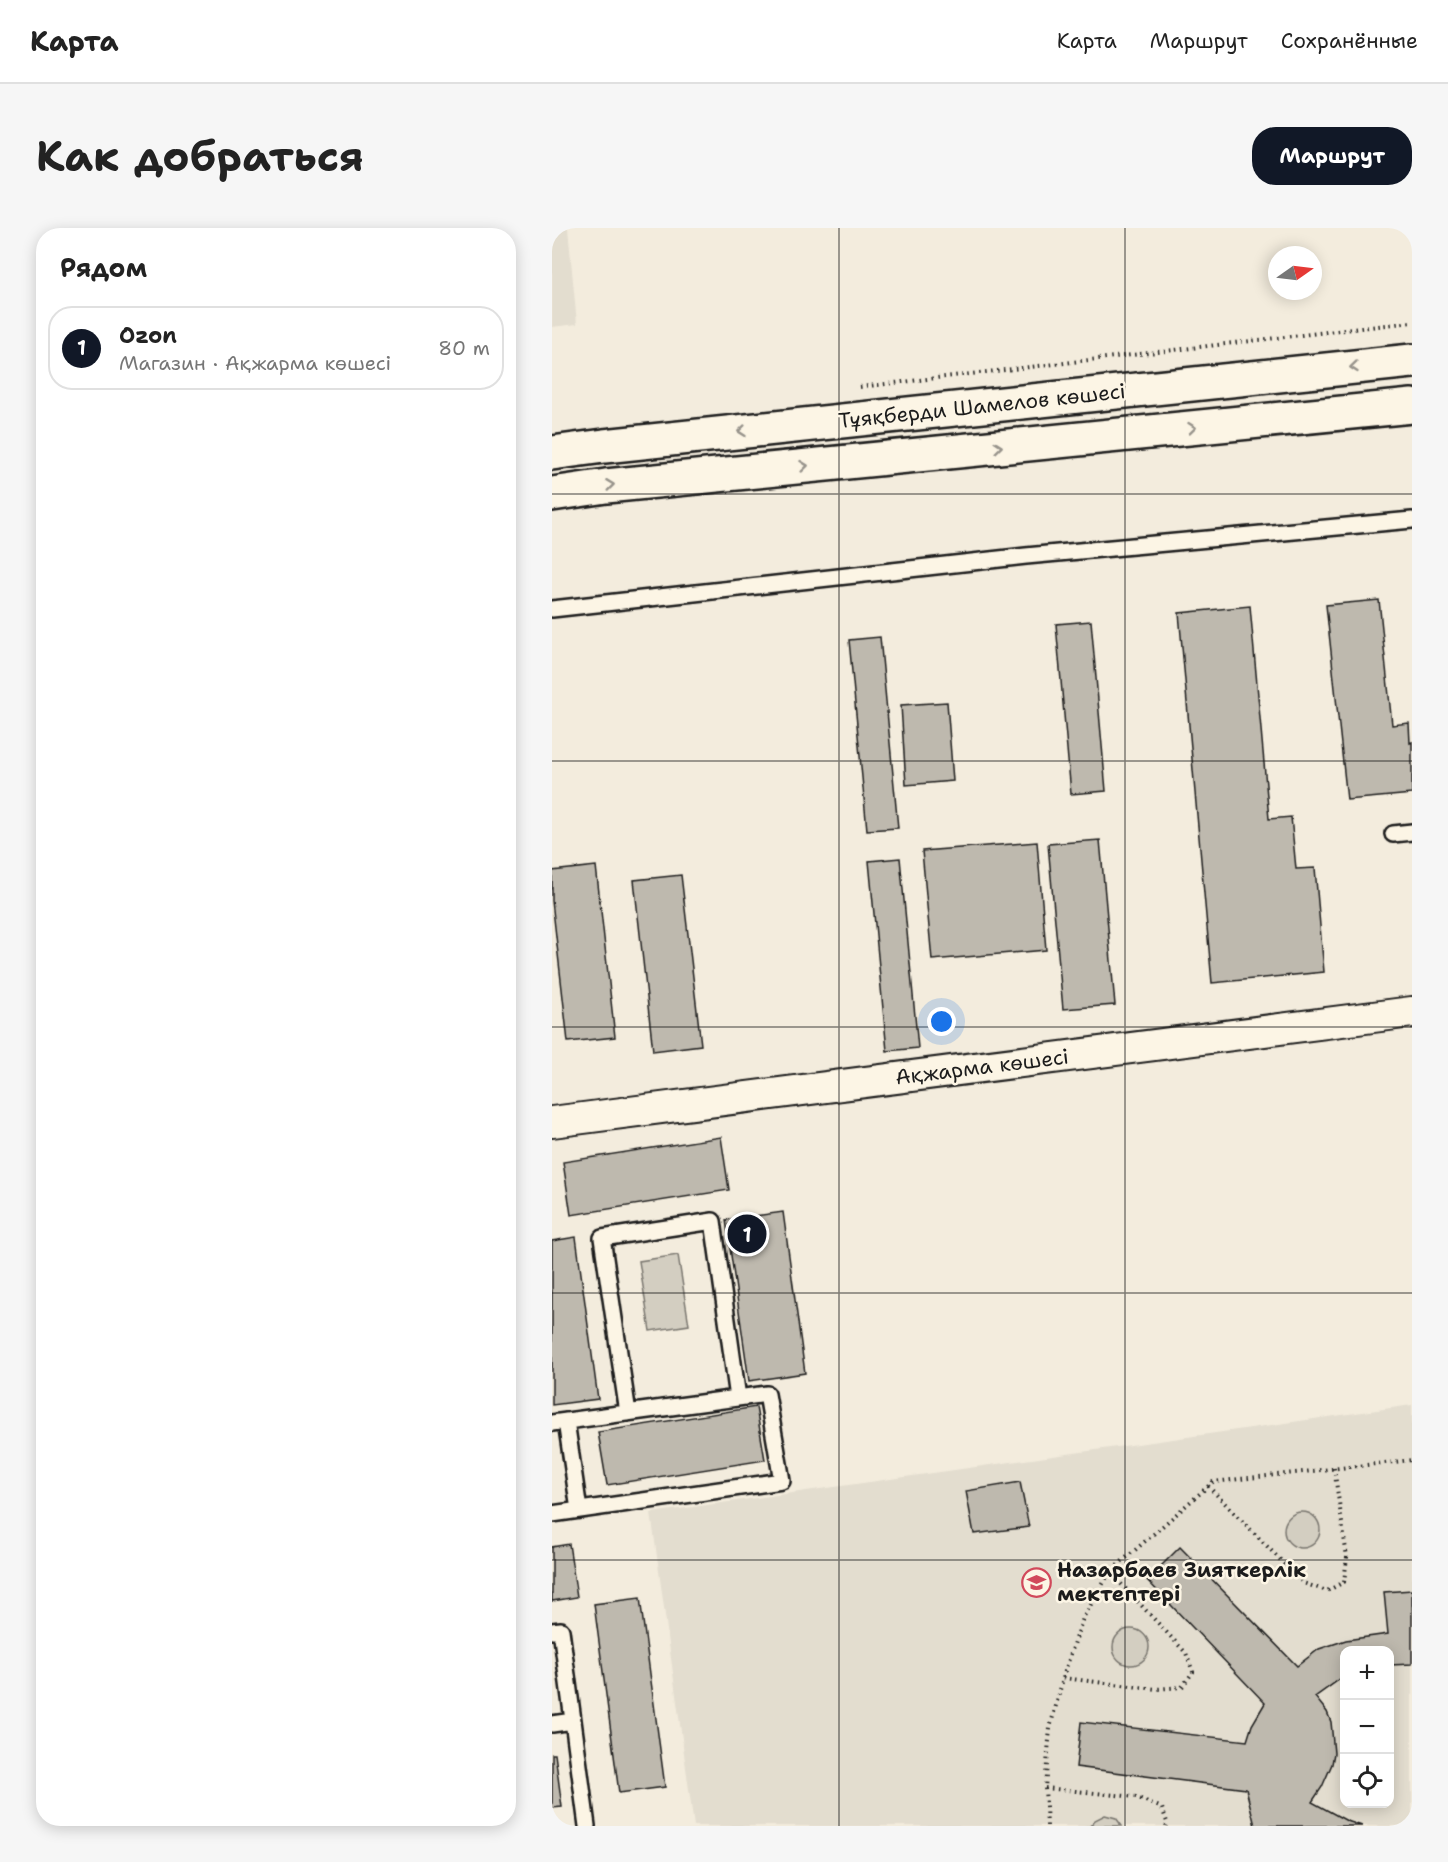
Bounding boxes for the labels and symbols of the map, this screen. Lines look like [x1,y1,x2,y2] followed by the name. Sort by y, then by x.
[1268,246,1322,300] north arrow
[1349,360,1358,373] one-way arrow
[837,377,1127,435] street label: Тұяқберди Шамелов көшесі
[1187,422,1197,435] one-way arrow
[738,425,747,437] one-way arrow
[993,441,1003,454] one-way arrow
[799,460,808,473] one-way arrow
[605,480,614,492] one-way arrow
[927,1007,956,1036] your location
[894,1042,1070,1092] street label: Ақжарма көшесі
[728,1212,766,1256] pin: 1
[1057,1556,1306,1608] place label: Назарбаев Зияткерлік мектептері
[1020,1566,1052,1598] school or university icon: Назарбаев Зияткерлік мектептері

